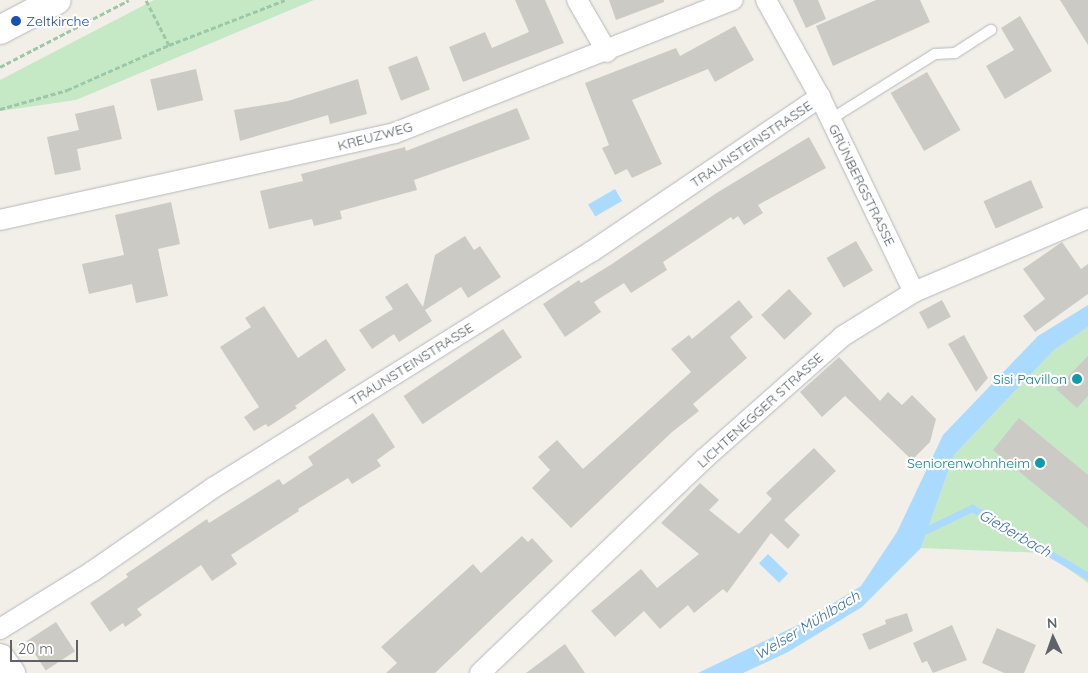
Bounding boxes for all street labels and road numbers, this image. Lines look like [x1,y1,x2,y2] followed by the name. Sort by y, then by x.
[687,97,815,191] street label: TRAUNSTEINSTRASSE
[336,118,414,154] street label: KREUZWEG
[825,121,899,249] street label: GRÜNBERGSTRASSE
[346,319,476,409] street label: TRAUNSTEINSTRASSE
[694,349,826,471] street label: LICHTENEGGER STRASSE

